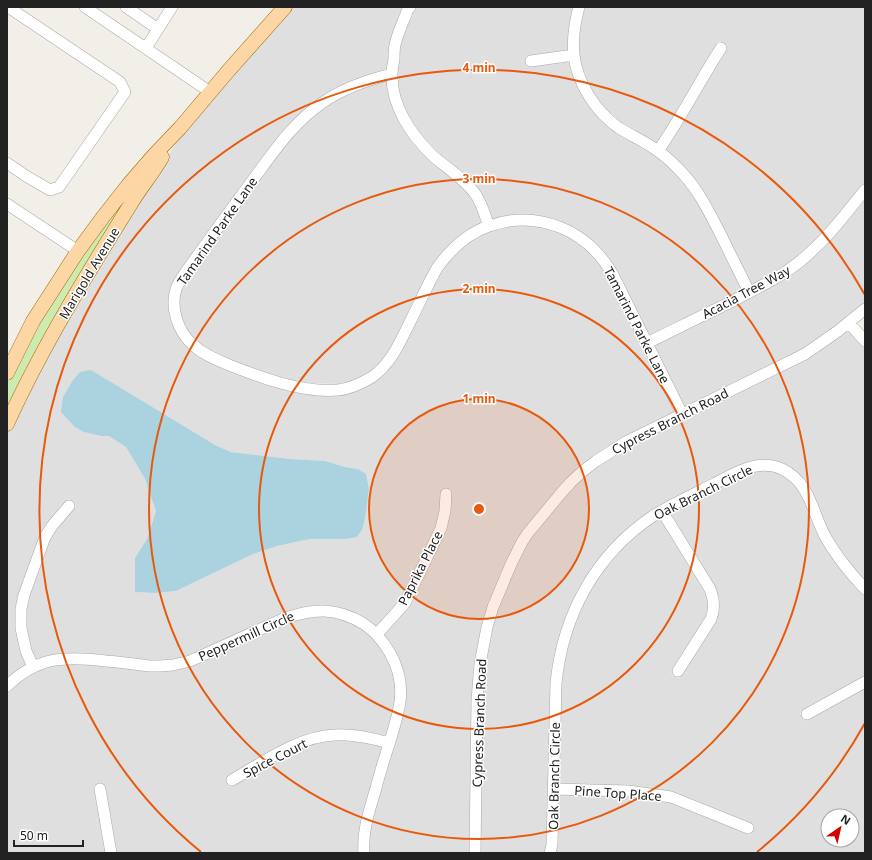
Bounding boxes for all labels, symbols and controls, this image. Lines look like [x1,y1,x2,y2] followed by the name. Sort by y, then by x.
[462,59,496,76] text: 4 min
[462,170,496,187] text: 3 min
[173,173,261,289] street label: Tamarind Parke Lane
[54,224,124,322] street label: Marigold Avenue
[699,261,794,323] street label: Acacia Tree Way
[600,264,674,386] street label: Tamarind Parke Lane
[462,280,496,297] text: 2 min
[608,384,732,458] street label: Cypress Branch Road
[462,390,496,407] text: 1 min
[651,460,755,524] street label: Oak Branch Circle
[472,502,486,516] centre of rings
[393,528,447,608] street label: Paprika Place
[195,607,297,665] street label: Peppermill Circle
[468,658,490,788] street label: Cypress Branch Road
[544,722,564,830] street label: Oak Branch Circle
[240,734,310,782] street label: Spice Court
[574,781,662,805] street label: Pine Top Place
[820,808,860,848] north arrow
[838,811,854,828] text: N
[14,822,83,848] scale bar
[20,827,48,844] text: 50 m

